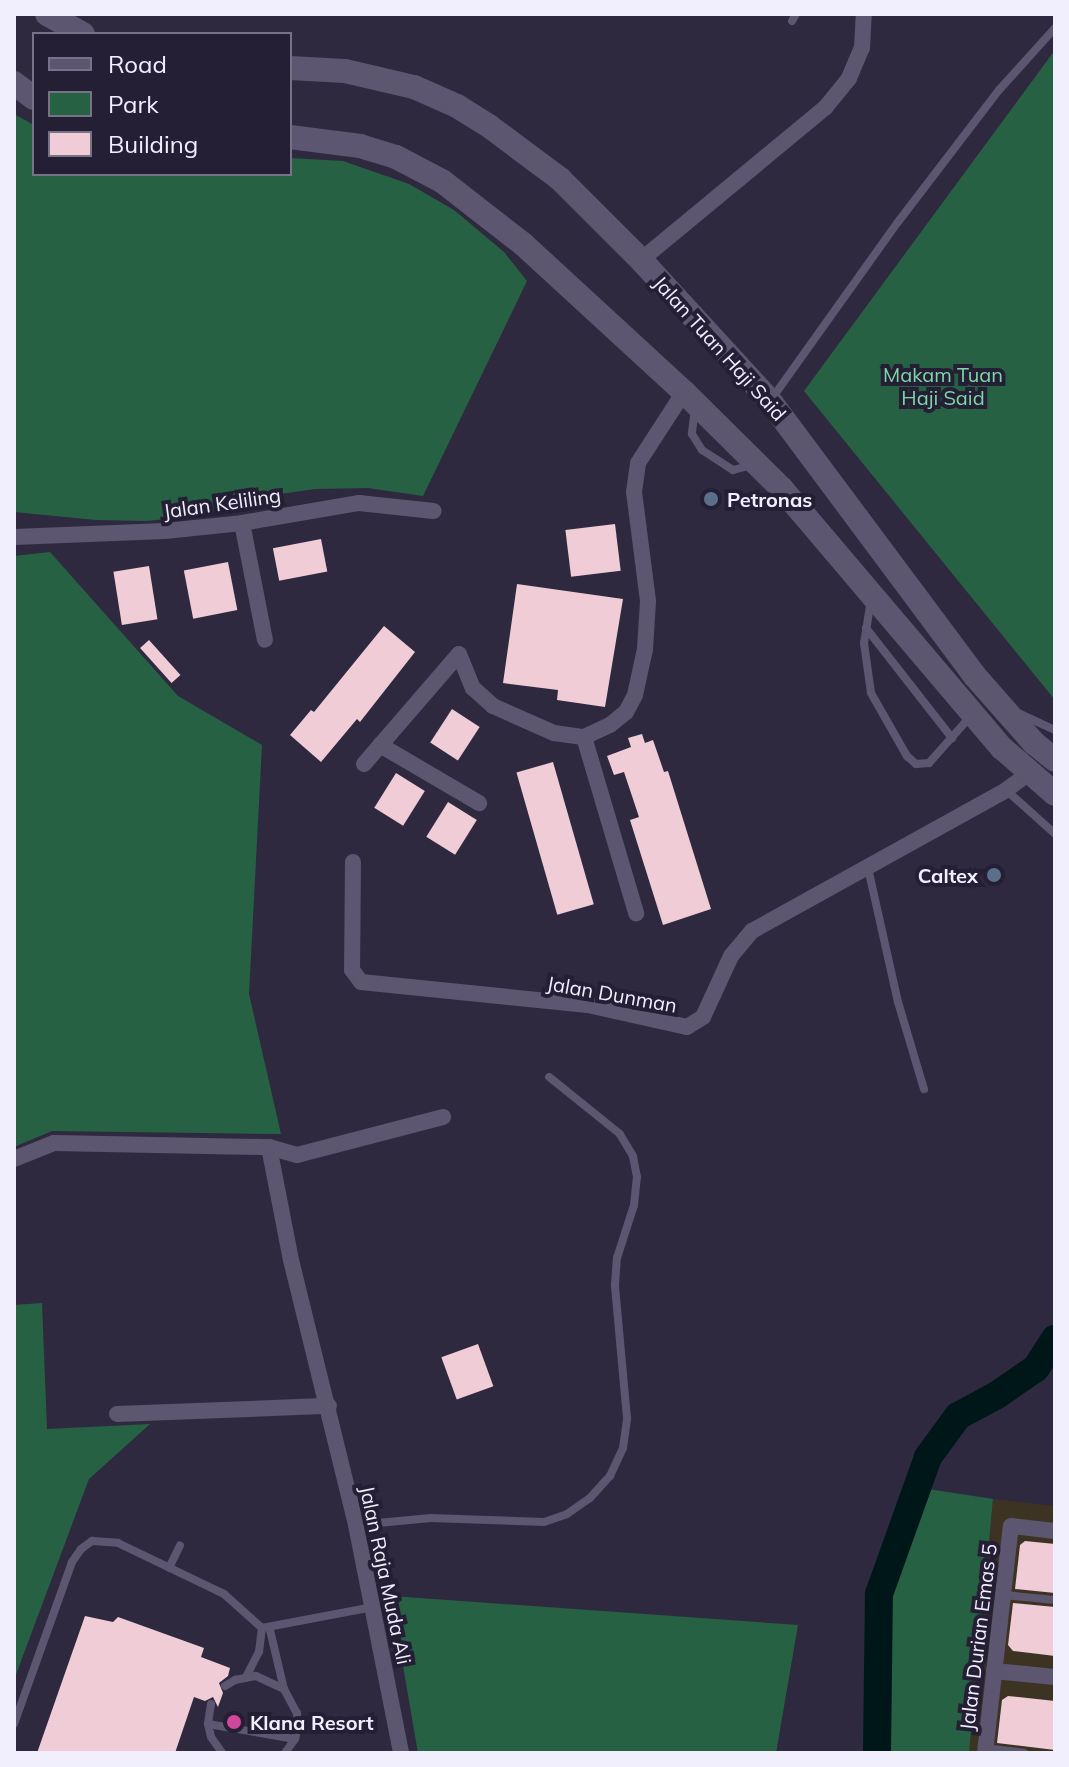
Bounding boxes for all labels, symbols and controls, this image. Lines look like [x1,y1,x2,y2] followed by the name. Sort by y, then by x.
[32,32,292,176] legend
[108,49,167,79] text: Road
[108,89,159,119] text: Park
[108,129,198,159] text: Building
[649,271,791,425] street label: Jalan Tuan Haji Said
[883,363,1003,410] park label: Makam Tuan Haji Said
[162,483,282,523] street label: Jalan Keliling
[727,487,812,511] place label: Petronas
[702,490,720,508] marker: Petronas
[918,863,978,887] place label: Caltex
[985,866,1003,884] marker: Caltex
[545,971,679,1017] street label: Jalan Dunman
[355,1483,417,1667] street label: Jalan Raja Muda Ali
[955,1542,1001,1732] street label: Jalan Durian Emas 5
[250,1710,373,1734] place label: Klana Resort
[225,1713,243,1731] marker: Klana Resort

